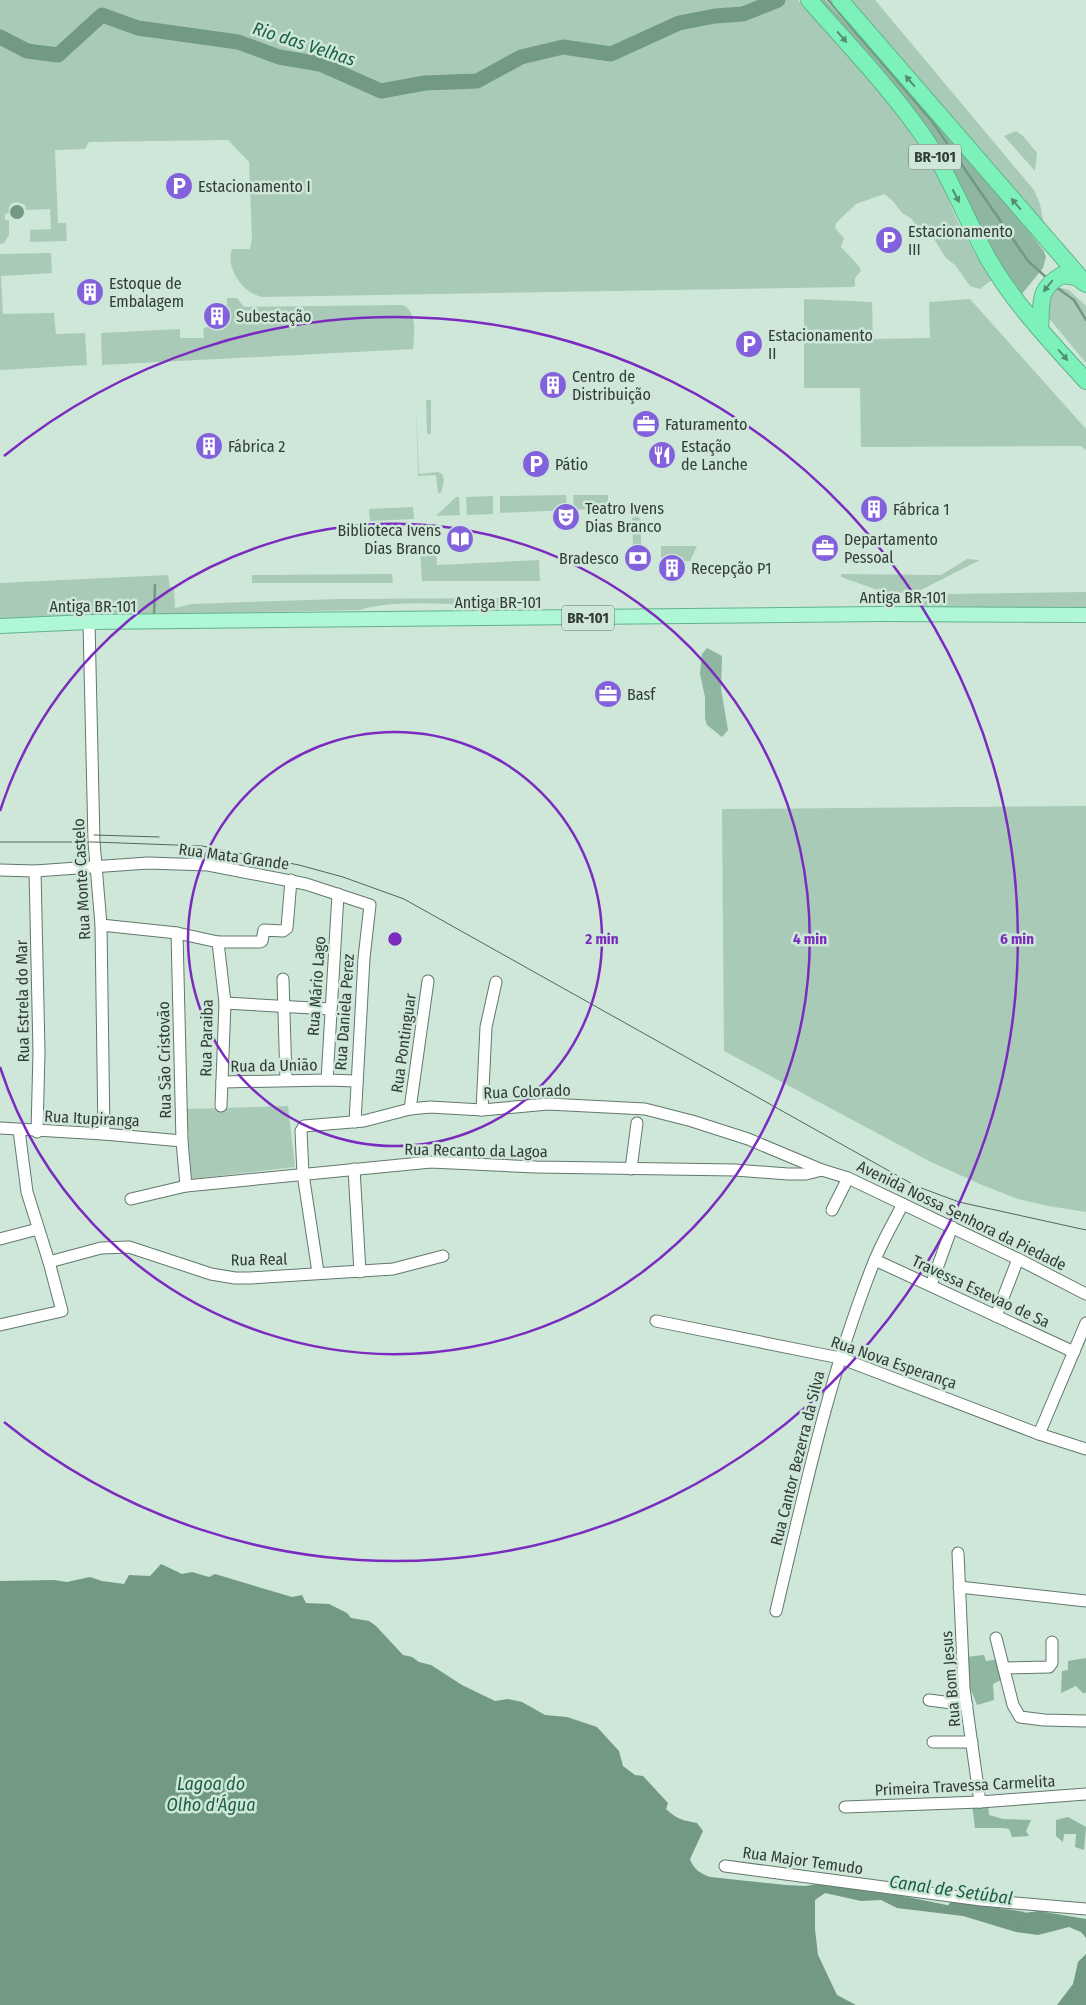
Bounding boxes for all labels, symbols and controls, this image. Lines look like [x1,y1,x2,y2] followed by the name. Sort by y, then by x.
[250,17,359,71] water label: Rio das Velhas
[836,30,847,43] one-way arrow
[905,75,916,87] one-way arrow
[909,144,961,170] road number: BR-101
[164,171,194,201] parking icon: Estacionamento I
[198,177,311,196] place label: Estacionamento I
[952,189,960,204] one-way arrow
[1011,198,1022,210] one-way arrow
[908,222,1013,259] place label: Estacionamento III
[874,225,904,255] parking icon: Estacionamento III
[109,274,184,311] place label: Estoque de Embalagem
[75,277,105,307] building icon: Estoque de Embalagem
[1042,280,1053,293] one-way arrow
[202,301,232,331] building icon: Subestação
[236,307,311,326] place label: Subestação
[768,326,873,363] place label: Estacionamento II
[734,329,764,359] parking icon: Estacionamento II
[1057,348,1069,360] one-way arrow
[572,367,651,404] place label: Centro de Distribuição
[538,370,568,400] building icon: Centro de Distribuição
[631,409,661,439] office icon: Faturamento
[665,415,747,434] place label: Faturamento
[194,431,224,461] building icon: Fábrica 2
[228,437,285,456] place label: Fábrica 2
[681,437,748,474] place label: Estação de Lanche
[647,440,677,470] restaurant icon: Estação de Lanche
[521,449,551,479] parking icon: Pátio
[555,455,588,474] place label: Pátio
[859,494,889,524] building icon: Fábrica 1
[585,499,664,536] place label: Teatro Ivens Dias Branco
[893,500,950,519] place label: Fábrica 1
[551,502,581,532] theatre icon: Teatro Ivens Dias Branco
[337,521,441,558] place label: Biblioteca Ivens Dias Branco
[445,524,475,554] library icon: Biblioteca Ivens Dias Branco
[844,530,938,567] place label: Departamento Pessoal
[810,533,840,563] office icon: Departamento Pessoal
[623,543,653,573] bank icon: Bradesco
[559,549,619,568] place label: Bradesco
[657,553,687,583] building icon: Recepção P1
[691,559,772,578] place label: Recepção P1
[859,588,947,607] street label: Antiga BR-101
[454,593,542,612] street label: Antiga BR-101
[49,597,137,616] street label: Antiga BR-101
[562,606,614,630] road number: BR-101
[593,679,623,709] office icon: Basf
[627,685,656,704] place label: Basf
[69,818,94,940] street label: Rua Monte Castelo
[177,839,291,874] street label: Rua Mata Grande
[386,930,404,948] centre of rings
[584,930,619,948] text: 2 min
[793,930,827,948] text: 4 min
[1000,930,1034,948] text: 6 min
[304,935,329,1037] street label: Rua Mário Lago
[12,939,33,1062] street label: Rua Estrela do Mar
[331,953,358,1071] street label: Rua Daniela Perez
[387,992,420,1094] street label: Rua Pontinguar
[196,999,217,1077] street label: Rua Paraiba
[154,1001,175,1119] street label: Rua São Cristovão
[230,1055,318,1076] street label: Rua da União
[483,1080,571,1103] street label: Rua Colorado
[44,1107,140,1130] street label: Rua Itupiranga
[404,1140,548,1161] street label: Rua Recanto da Lagoa
[854,1156,1070,1275] street label: Avenida Nossa Senhora da Piedade
[230,1250,288,1269] street label: Rua Real
[909,1251,1053,1332] street label: Travessa Estevao de Sa
[828,1332,959,1393] street label: Rua Nova Esperança
[767,1369,828,1548] street label: Rua Cantor Bezerra da Silva
[937,1630,964,1728] street label: Rua Bom Jesus
[874,1771,1056,1800] street label: Primeira Travessa Carmelita
[167,1773,256,1816] water label: Lagoa do Olho d'Água
[741,1843,864,1878] street label: Rua Major Temudo
[888,1870,1014,1910] water label: Canal de Setúbal

